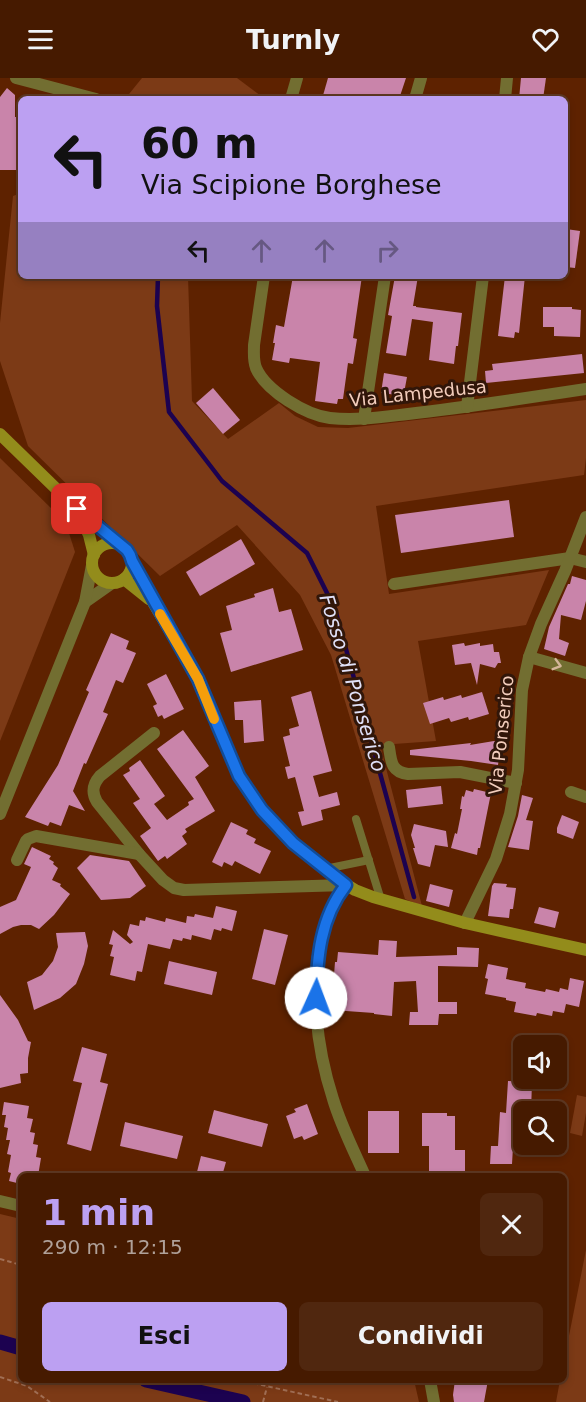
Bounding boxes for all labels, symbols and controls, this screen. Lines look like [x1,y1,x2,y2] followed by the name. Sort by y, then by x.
[24,23,57,56] icon: menu
[529,23,562,56] icon: heart
[246,24,340,55] text: Turnly
[141,119,258,168] text: 60 m
[42,120,120,198] icon: left
[141,169,442,200] text: Via Scipione Borghese
[182,234,215,267] icon: left
[245,234,278,267] icon: ahead
[308,234,341,267] icon: ahead
[371,234,404,267] icon: right
[348,375,488,411] street label: Via Lampedusa
[51,483,102,534] pin
[60,492,93,525] icon: arrive
[315,591,391,775] water label: Fosso di Ponserico
[551,658,562,670] one-way arrow
[484,674,518,796] street label: Via Ponserico
[284,966,348,1030] position arrow
[513,1035,567,1155] map controls
[513,1035,567,1089] button: sound
[513,1101,567,1155] button: search
[42,1192,155,1233] text: 1 min
[480,1193,543,1256] button: close
[42,1235,183,1259] text: 290 m · 12:15
[42,1302,287,1371] button: Esci
[299,1302,543,1371] button: Condividi

